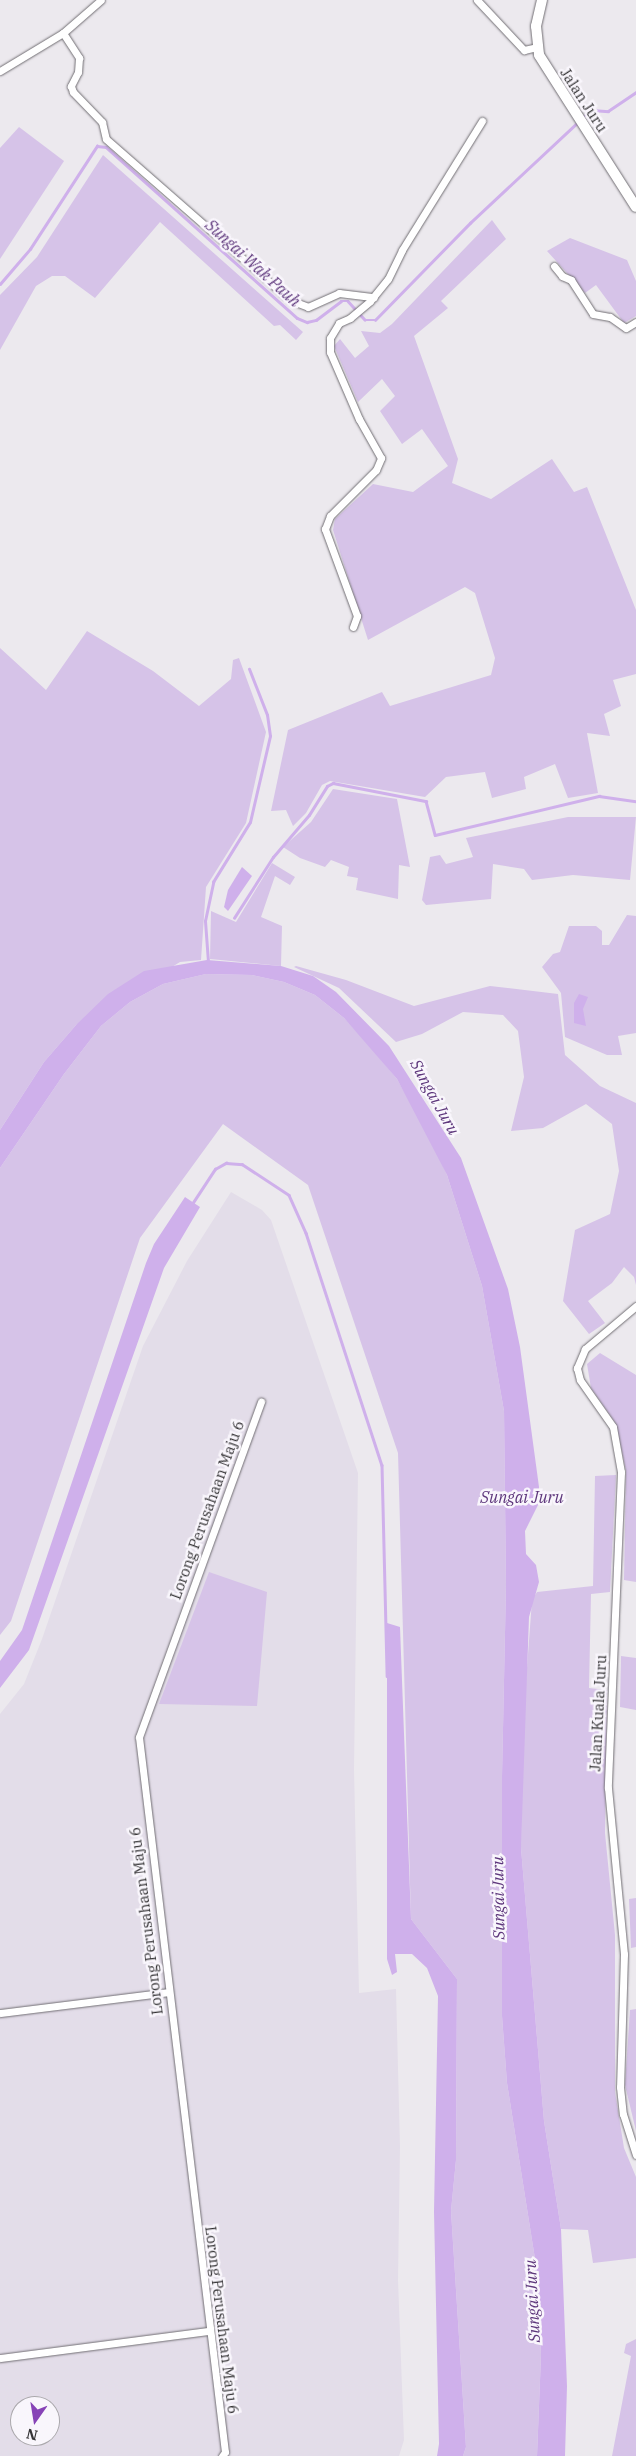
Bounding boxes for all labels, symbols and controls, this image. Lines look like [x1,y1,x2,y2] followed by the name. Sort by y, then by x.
[557,64,611,136] street label: Jalan Juru
[202,215,304,311] water label: Sungai Wak Pauh
[406,1056,464,1138] water label: Sungai Juru
[166,1418,248,1602] street label: Lorong Perusahaan Maju 6
[480,1487,564,1507] water label: Sungai Juru
[586,1654,610,1772] street label: Jalan Kuala Juru
[126,1826,166,2016] street label: Lorong Perusahaan Maju 6
[488,1856,508,1940] water label: Sungai Juru
[202,2225,242,2415] street label: Lorong Perusahaan Maju 6
[520,2259,544,2343] water label: Sungai Juru
[10,2396,60,2446] north arrow
[24,2425,39,2445] text: N

